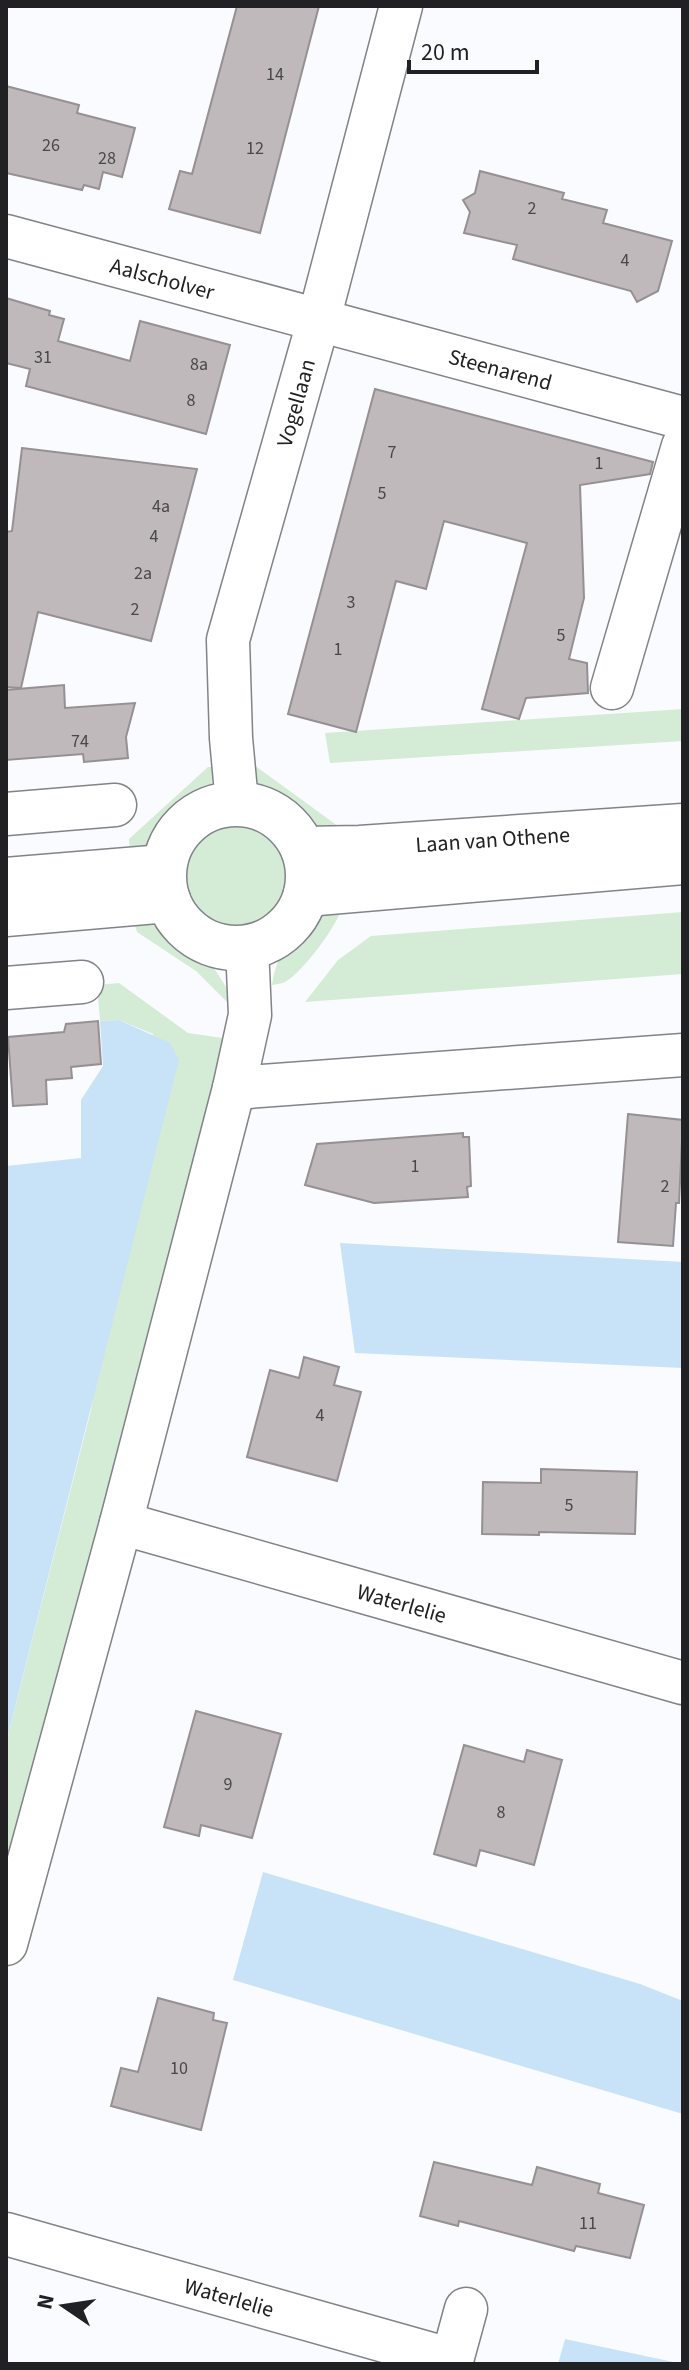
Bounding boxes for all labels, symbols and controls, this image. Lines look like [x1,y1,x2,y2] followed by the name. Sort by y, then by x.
[409,24,537,74] scale bar
[421,35,470,70] text: 20 m
[266,62,284,87] house number: 14
[42,133,60,158] house number: 26
[246,136,264,161] house number: 12
[98,146,116,171] house number: 28
[528,196,537,221] house number: 2
[621,248,630,273] house number: 4
[106,250,218,308] street label: Aalscholver
[445,341,556,399] street label: Steenarend
[34,345,52,370] house number: 31
[190,352,208,377] house number: 8a
[269,355,324,451] street label: Vogellaan
[187,388,196,413] house number: 8
[388,440,397,465] house number: 7
[595,451,603,476] house number: 1
[378,481,387,506] house number: 5
[152,494,170,519] house number: 4a
[150,524,159,549] house number: 4
[134,561,152,586] house number: 2a
[347,590,356,615] house number: 3
[131,597,140,622] house number: 2
[557,623,566,648] house number: 5
[334,637,342,662] house number: 1
[71,729,89,754] house number: 74
[415,819,571,861] street label: Laan van Othene
[411,1154,419,1179] house number: 1
[661,1174,670,1199] house number: 2
[316,1403,325,1428] house number: 4
[565,1493,574,1518] house number: 5
[353,1576,450,1632] street label: Waterlelie
[224,1772,233,1797] house number: 9
[497,1800,506,1825] house number: 8
[170,2056,188,2081] house number: 10
[579,2211,597,2236] house number: 11
[24,2266,104,2346] north arrow
[180,2270,278,2326] street label: Waterlelie
[28,2291,63,2312] text: N

